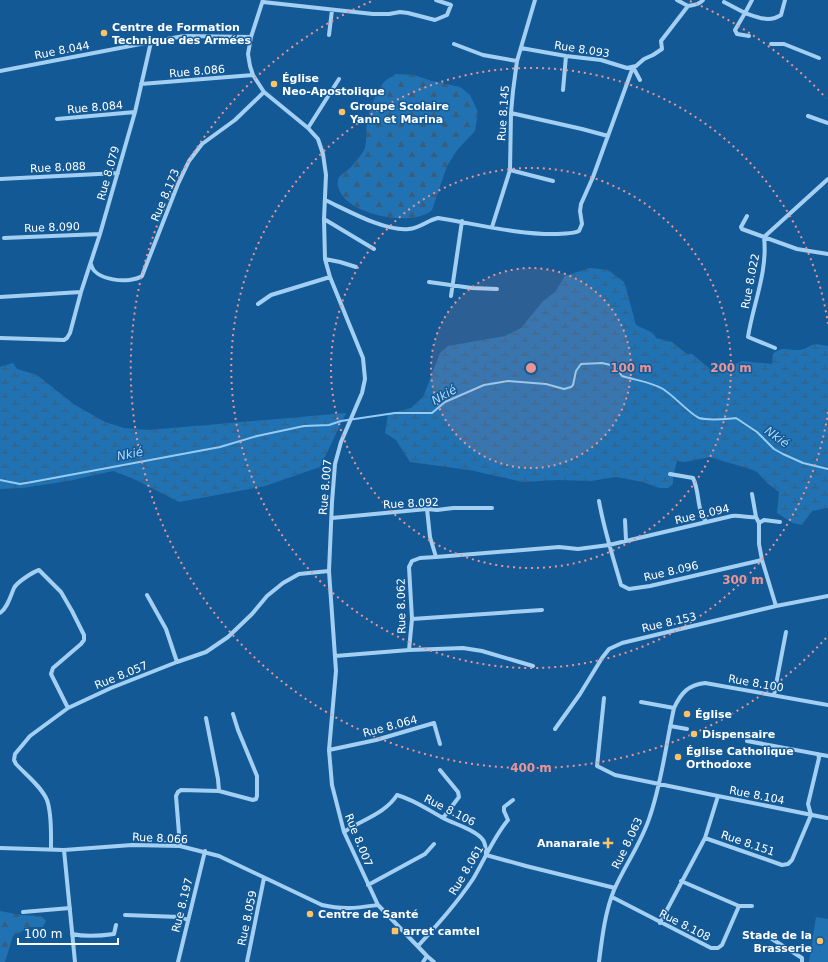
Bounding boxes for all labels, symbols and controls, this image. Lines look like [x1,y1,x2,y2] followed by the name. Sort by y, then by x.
[112,21,251,47] place label: Centre de Formation Technique des Armées
[99,28,109,38] marker: Centre de Formation Technique des Armées
[33,39,91,62] street label: Rue 8.044
[553,39,611,60] street label: Rue 8.093
[169,63,225,80] street label: Rue 8.086
[282,72,385,98] place label: Église Neo-Apostolique
[269,79,279,89] marker: Église Neo-Apostolique
[495,85,512,141] street label: Rue 8.145
[67,99,123,116] street label: Rue 8.084
[349,100,449,126] place label: Groupe Scolaire Yann et Marina
[337,107,347,117] marker: Groupe Scolaire Yann et Marina
[95,144,122,202] street label: Rue 8.079
[30,160,86,175] street label: Rue 8.088
[149,167,182,223] street label: Rue 8.173
[24,220,80,235] street label: Rue 8.090
[739,252,762,310] street label: Rue 8.022
[524,361,538,375] centre of rings
[610,361,652,375] text: 100 m
[710,361,752,375] text: 200 m
[429,382,459,408] water label: Nkié
[762,424,792,450] water label: Nkié
[116,445,144,463] water label: Nkié
[317,459,334,515] street label: Rue 8.007
[383,496,439,511] street label: Rue 8.092
[673,502,731,527] street label: Rue 8.094
[642,559,700,584] street label: Rue 8.096
[722,573,764,587] text: 300 m
[395,578,408,634] street label: Rue 8.062
[640,610,698,635] street label: Rue 8.153
[93,659,150,692] street label: Rue 8.057
[727,672,785,695] street label: Rue 8.100
[695,708,732,721] place label: Église
[682,709,692,719] marker: Église
[361,713,419,740] street label: Rue 8.064
[702,728,775,741] place label: Dispensaire
[689,729,699,739] marker: Dispensaire
[686,745,794,771] place label: Église Catholique Orthodoxe
[673,752,683,762] marker: Église Catholique Orthodoxe
[510,761,552,775] text: 400 m
[728,784,786,807] street label: Rue 8.104
[422,792,478,829] street label: Rue 8.106
[342,812,375,869] street label: Rue 8.007
[609,815,646,871] street label: Rue 8.063
[719,828,776,859] street label: Rue 8.151
[132,831,188,846] street label: Rue 8.066
[537,837,600,850] place label: Ananaraie
[603,838,613,848] marker: Ananaraie
[446,843,486,898] street label: Rue 8.061
[169,876,196,934] street label: Rue 8.197
[235,889,260,947] street label: Rue 8.059
[657,907,713,944] street label: Rue 8.108
[318,908,418,921] place label: Centre de Santé
[305,909,315,919] marker: Centre de Santé
[18,920,118,946] scale bar
[403,925,480,938] place label: arret camtel
[390,926,400,936] marker: arret camtel
[24,927,62,941] text: 100 m
[742,929,812,955] place label: Stade de la Brasserie
[815,936,825,946] marker: Stade de la Brasserie

